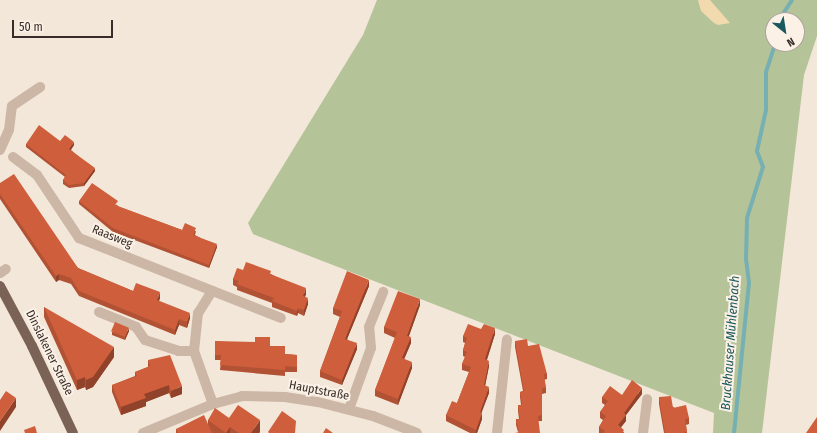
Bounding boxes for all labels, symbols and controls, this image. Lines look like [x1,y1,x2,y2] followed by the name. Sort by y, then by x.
[14,12,115,38] scale bar
[765,12,805,52] north arrow
[19,20,43,34] text: 50 m
[785,35,797,49] text: N
[90,222,134,252] street label: Raasweg
[719,275,743,411] water label: Bruckhauser Mühlenbach
[22,308,76,398] street label: Dinslakener Straße
[288,378,350,404] street label: Hauptstraße

